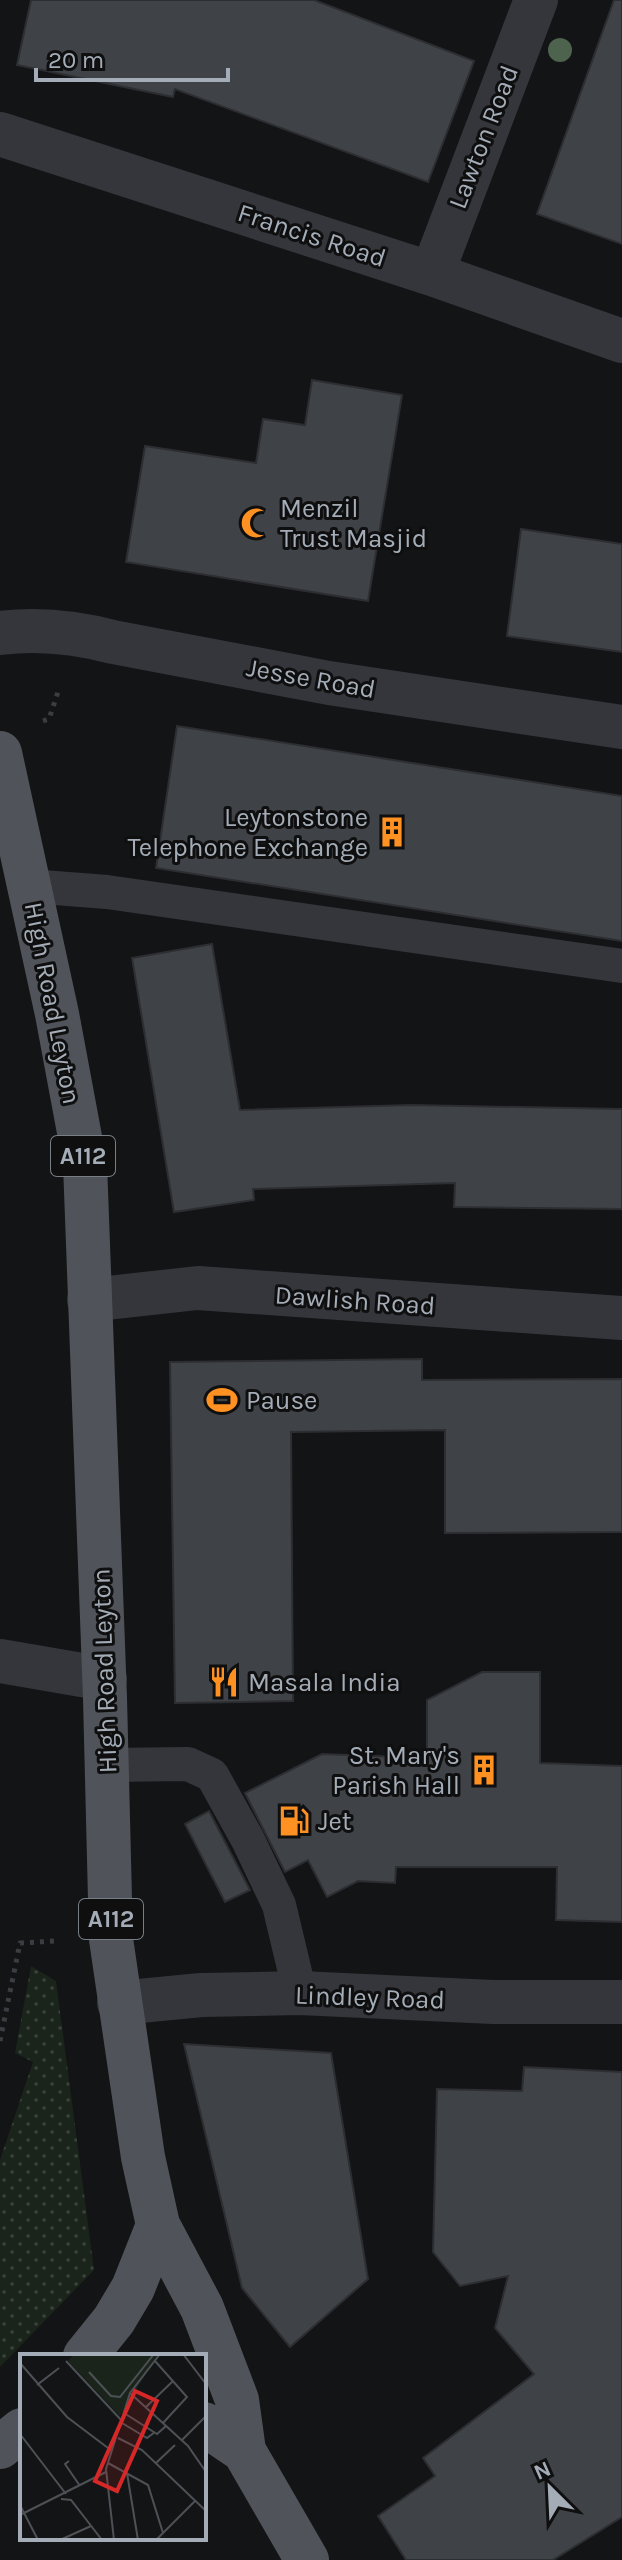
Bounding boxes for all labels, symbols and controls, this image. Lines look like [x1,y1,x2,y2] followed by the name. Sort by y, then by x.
[36,32,228,82] scale bar
[48,46,104,74] text: 20 m
[442,61,525,213] street label: Lawton Road
[234,197,390,274] street label: Francis Road
[280,493,427,554] place label: Menzil Trust Masjid
[239,506,273,540] mosque icon: Menzil Trust Masjid
[244,652,378,705] street label: Jesse Road
[128,802,368,863] place label: Leytonstone Telephone Exchange
[375,815,409,849] building icon: Leytonstone Telephone Exchange
[18,900,87,1107] street label: High Road Leyton
[51,1136,115,1176] road number: A112
[274,1279,436,1322] street label: Dawlish Road
[205,1383,239,1417] sports icon: Pause
[246,1385,317,1416] place label: Pause
[85,1568,124,1774] street label: High Road Leyton
[207,1665,241,1699] restaurant icon: Masala India
[248,1667,401,1698] place label: Masala India
[332,1740,460,1801] place label: St. Mary's Parish Hall
[467,1753,501,1787] building icon: St. Mary's Parish Hall
[277,1804,311,1838] fuel station icon: Jet
[318,1806,352,1837] place label: Jet
[79,1899,143,1939] road number: A112
[295,1979,445,2016] street label: Lindley Road
[20,2354,206,2540] inset map
[510,2448,590,2528] north arrow
[530,2456,555,2486] text: N

